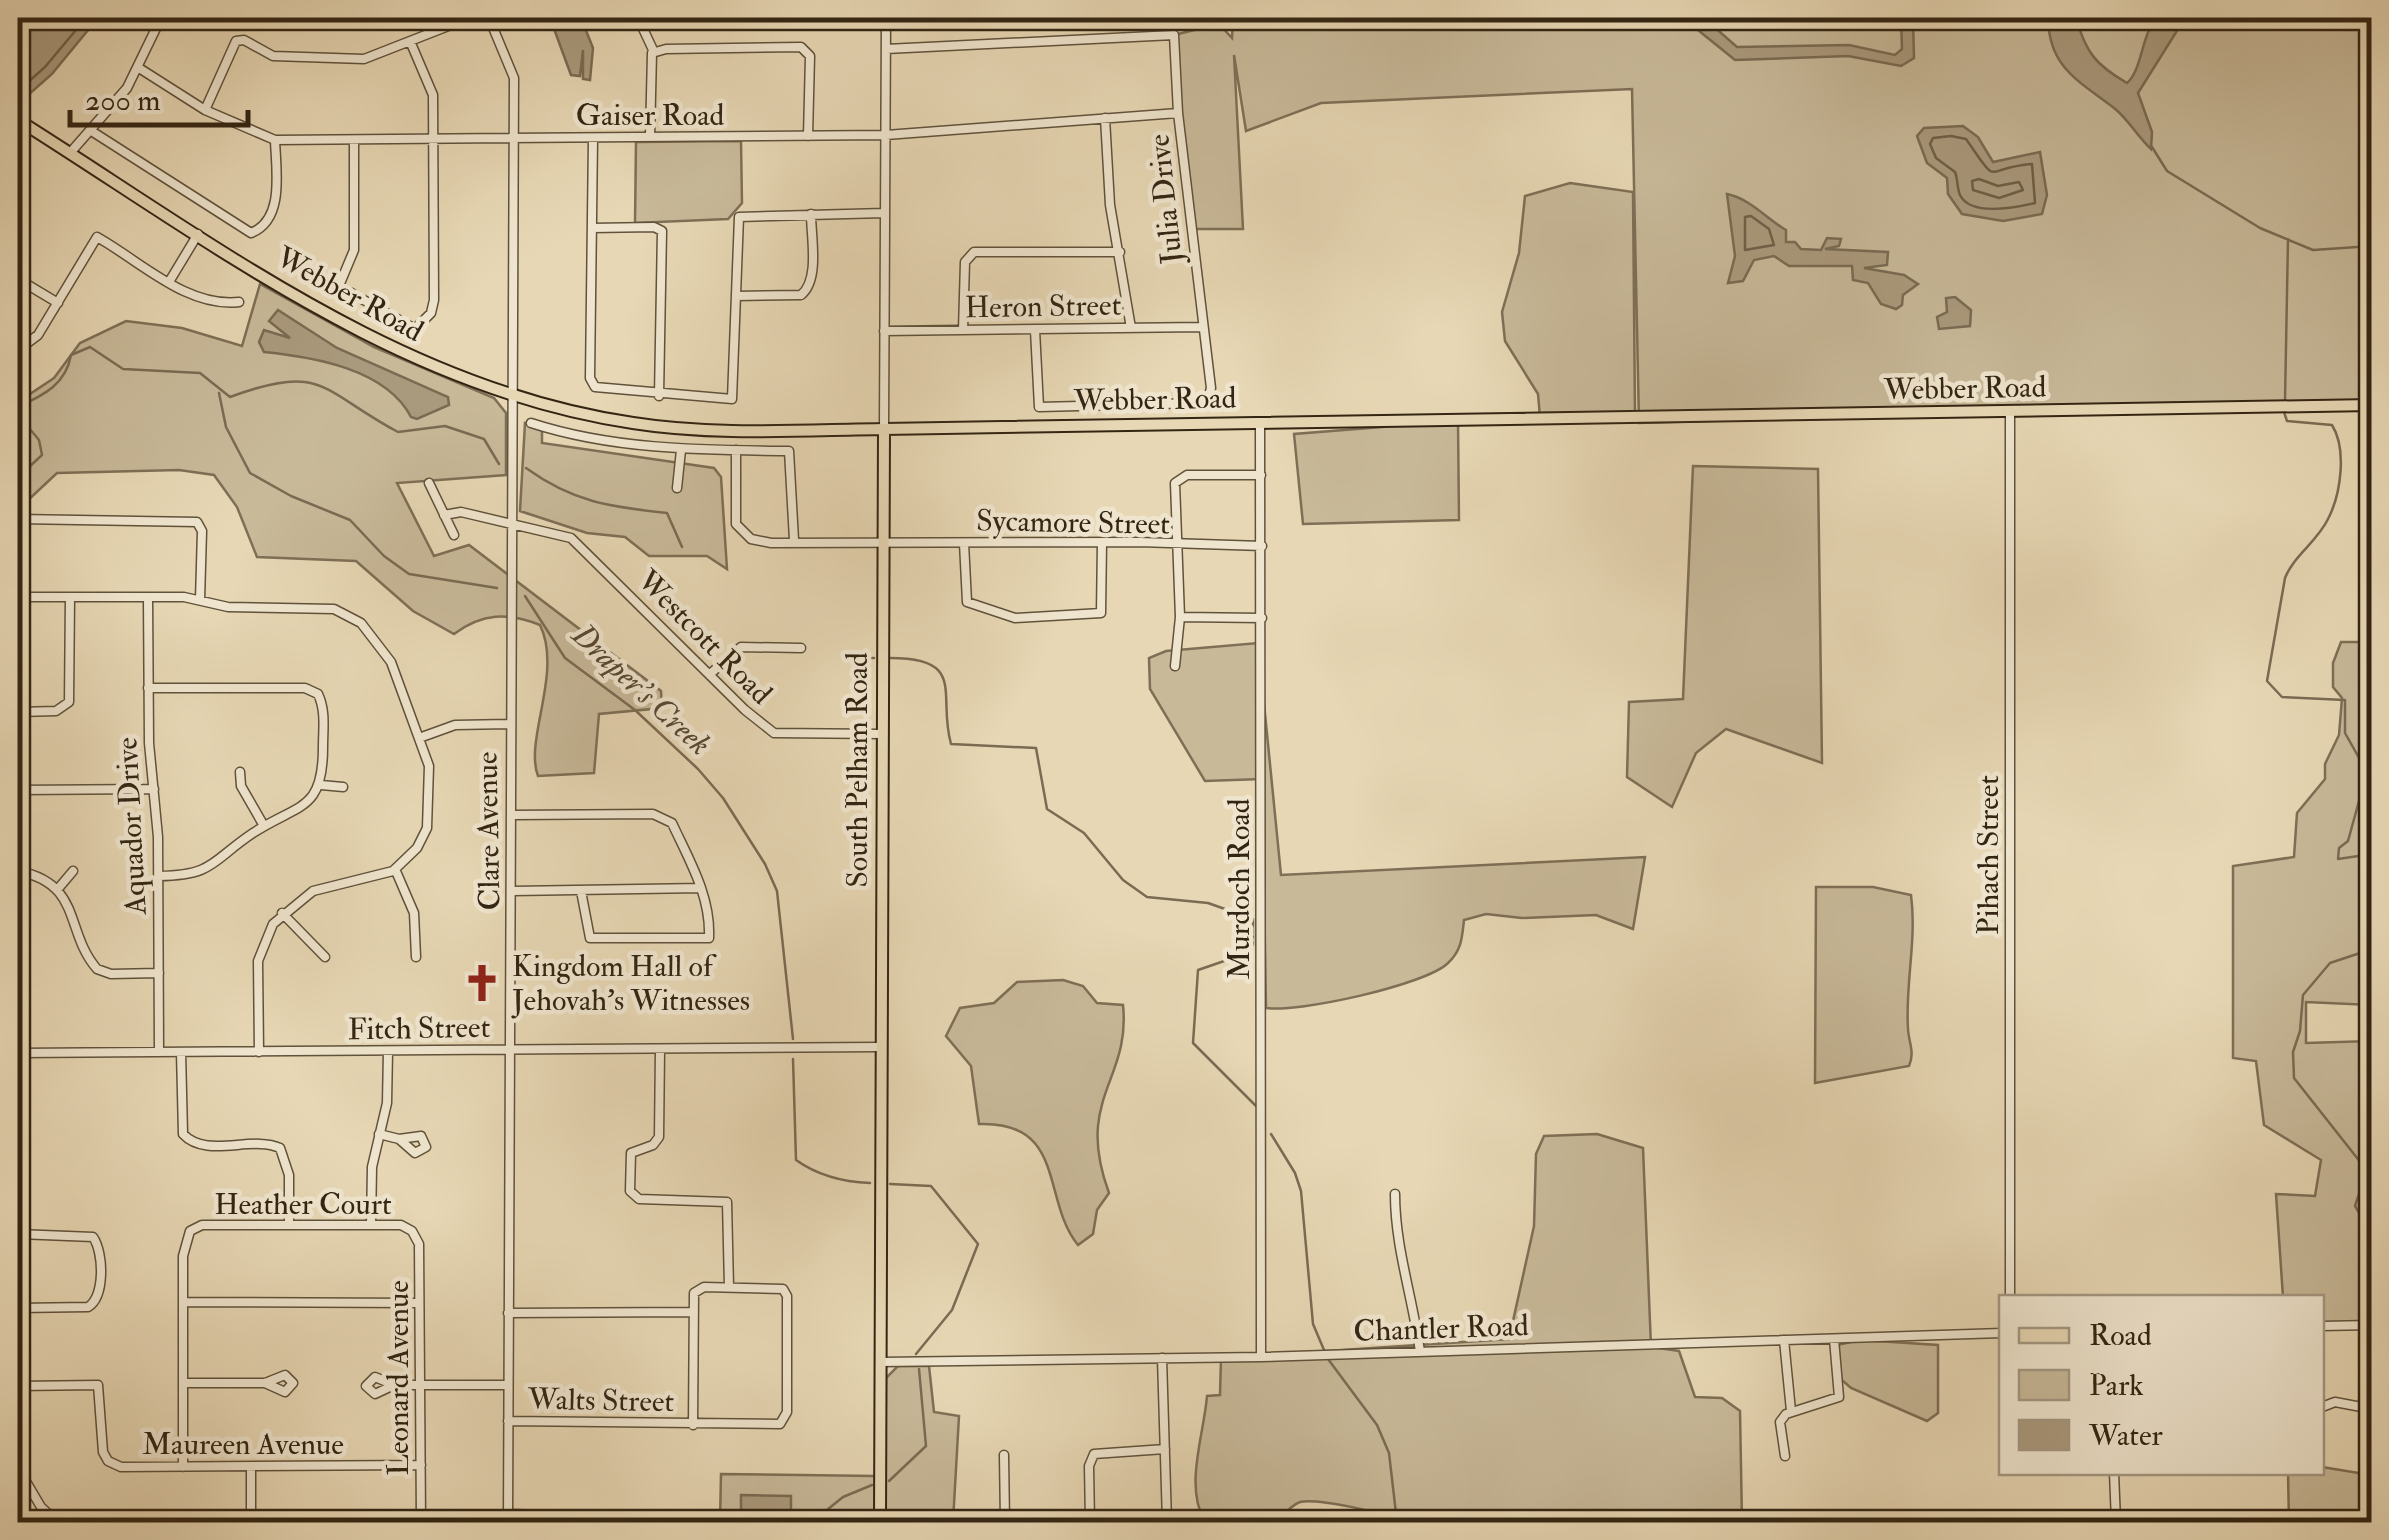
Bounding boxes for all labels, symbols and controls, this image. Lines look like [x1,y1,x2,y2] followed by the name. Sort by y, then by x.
[70,65,248,127] scale bar
[85,82,161,119] text: 200 m
[576,97,725,134] street label: Gaiser Road
[1140,132,1191,267] street label: Julia Drive
[269,238,430,350] street label: Webber Road
[964,287,1122,326] street label: Heron Street
[1882,369,2047,408] street label: Webber Road
[1072,380,1237,419] street label: Webber Road
[976,502,1170,543] street label: Sycamore Street
[629,562,780,713] street label: Westcott Road
[563,615,719,764] water label: Draper's Creek
[839,652,876,888] street label: South Pelham Road
[108,736,155,917] street label: Aquador Drive
[469,751,508,911] street label: Clare Avenue
[1970,775,2007,935] street label: Pihach Street
[1221,798,1258,980] street label: Murdoch Road
[511,948,750,1019] place label: Kingdom Hall of Jehovah's Witnesses
[461,962,503,1004] church icon: Kingdom Hall of Jehovah's Witnesses
[347,1009,491,1048] street label: Fitch Street
[214,1186,392,1223] street label: Heather Court
[380,1280,417,1476] street label: Leonard Avenue
[1999,1295,2324,1475] legend
[1353,1307,1530,1350] street label: Chantler Road
[2089,1317,2152,1354] text: Road
[2089,1367,2144,1404] text: Park
[527,1381,675,1420] street label: Walts Street
[2088,1417,2163,1454] text: Water
[142,1426,344,1463] street label: Maureen Avenue

